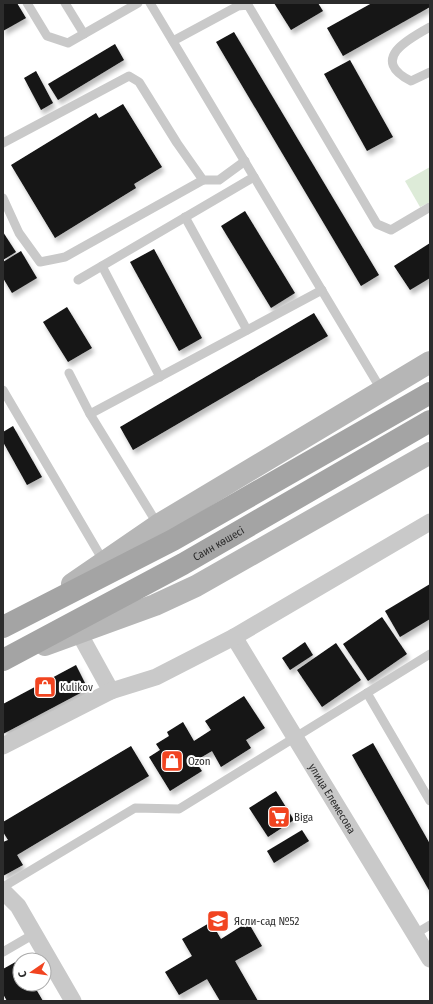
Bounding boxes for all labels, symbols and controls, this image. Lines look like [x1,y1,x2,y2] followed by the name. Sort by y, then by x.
[191,524,247,564] street label: Саин көшесі
[32,674,58,700] shop icon: Kulikov
[60,681,93,694] place label: Kulikov
[159,748,185,774] shop icon: Ozon
[188,755,211,768] place label: Ozon
[306,761,358,836] street label: улица Елемесова
[266,804,292,830] supermarket icon: Biga
[294,811,313,824] place label: Biga
[205,908,231,934] school or university icon: Ясли-сад №52
[234,915,299,928] place label: Ясли-сад №52
[12,952,52,992] north arrow
[16,970,30,978] text: С

